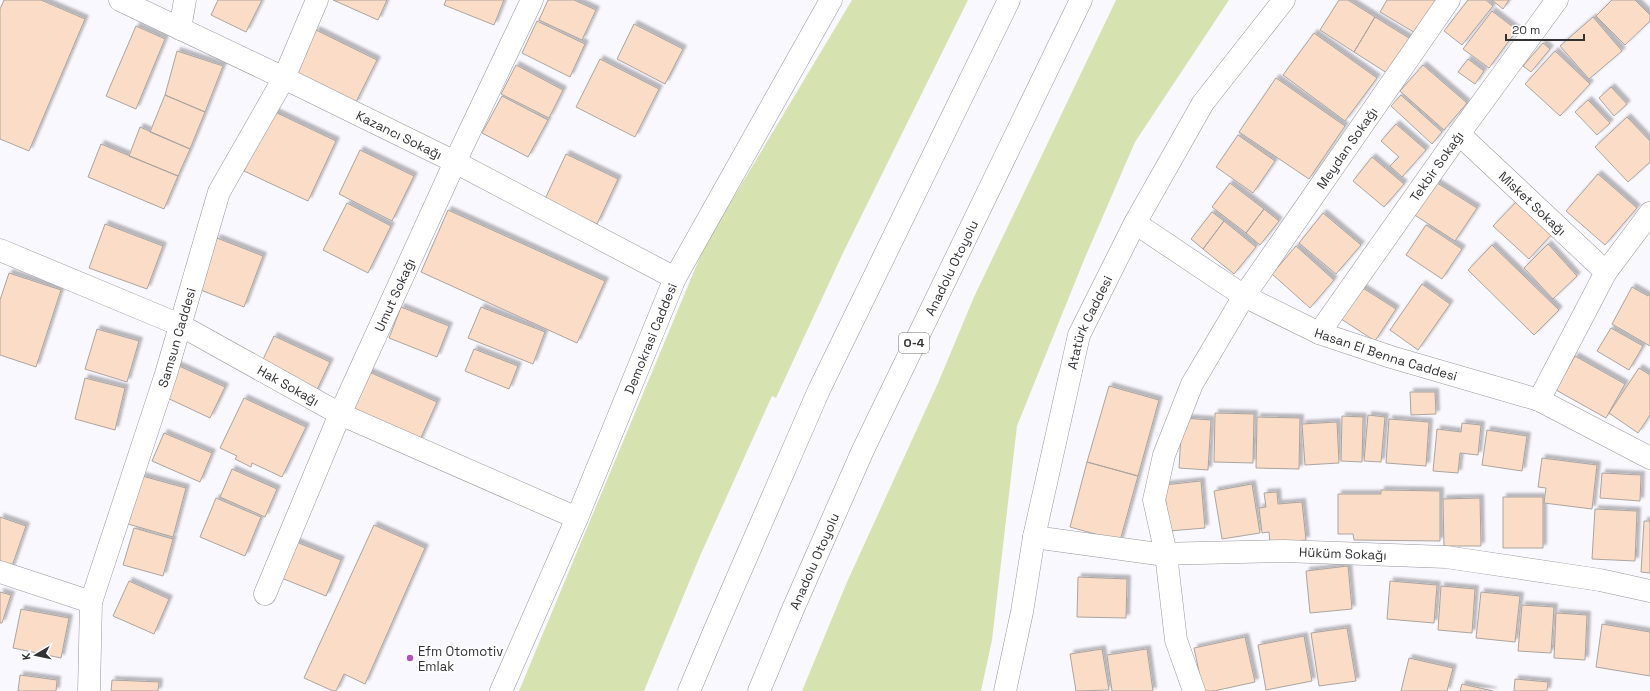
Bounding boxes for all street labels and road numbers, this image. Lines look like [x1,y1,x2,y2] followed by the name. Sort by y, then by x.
[1312,103,1381,192] street label: Meydan Sokağı
[353,106,445,163] street label: Kazancı Sokağı
[1406,127,1467,205] street label: Tekbir Sokağı
[1495,167,1570,239] street label: Misket Sokağı
[921,217,982,318] street label: Anadolu Otoyolu
[370,255,418,334] street label: Umut Sokağı
[1063,273,1116,371] street label: Atatürk Caddesi
[620,280,681,396] street label: Demokrasi Caddesi
[154,286,199,390] street label: Samsun Caddesi
[1312,324,1459,384] street label: Hasan El Benna Caddesi
[899,333,929,353] road number: O-4
[254,361,322,409] street label: Hak Sokağı
[785,510,843,612] street label: Anadolu Otoyolu
[1299,543,1387,563] street label: Hüküm Sokağı

